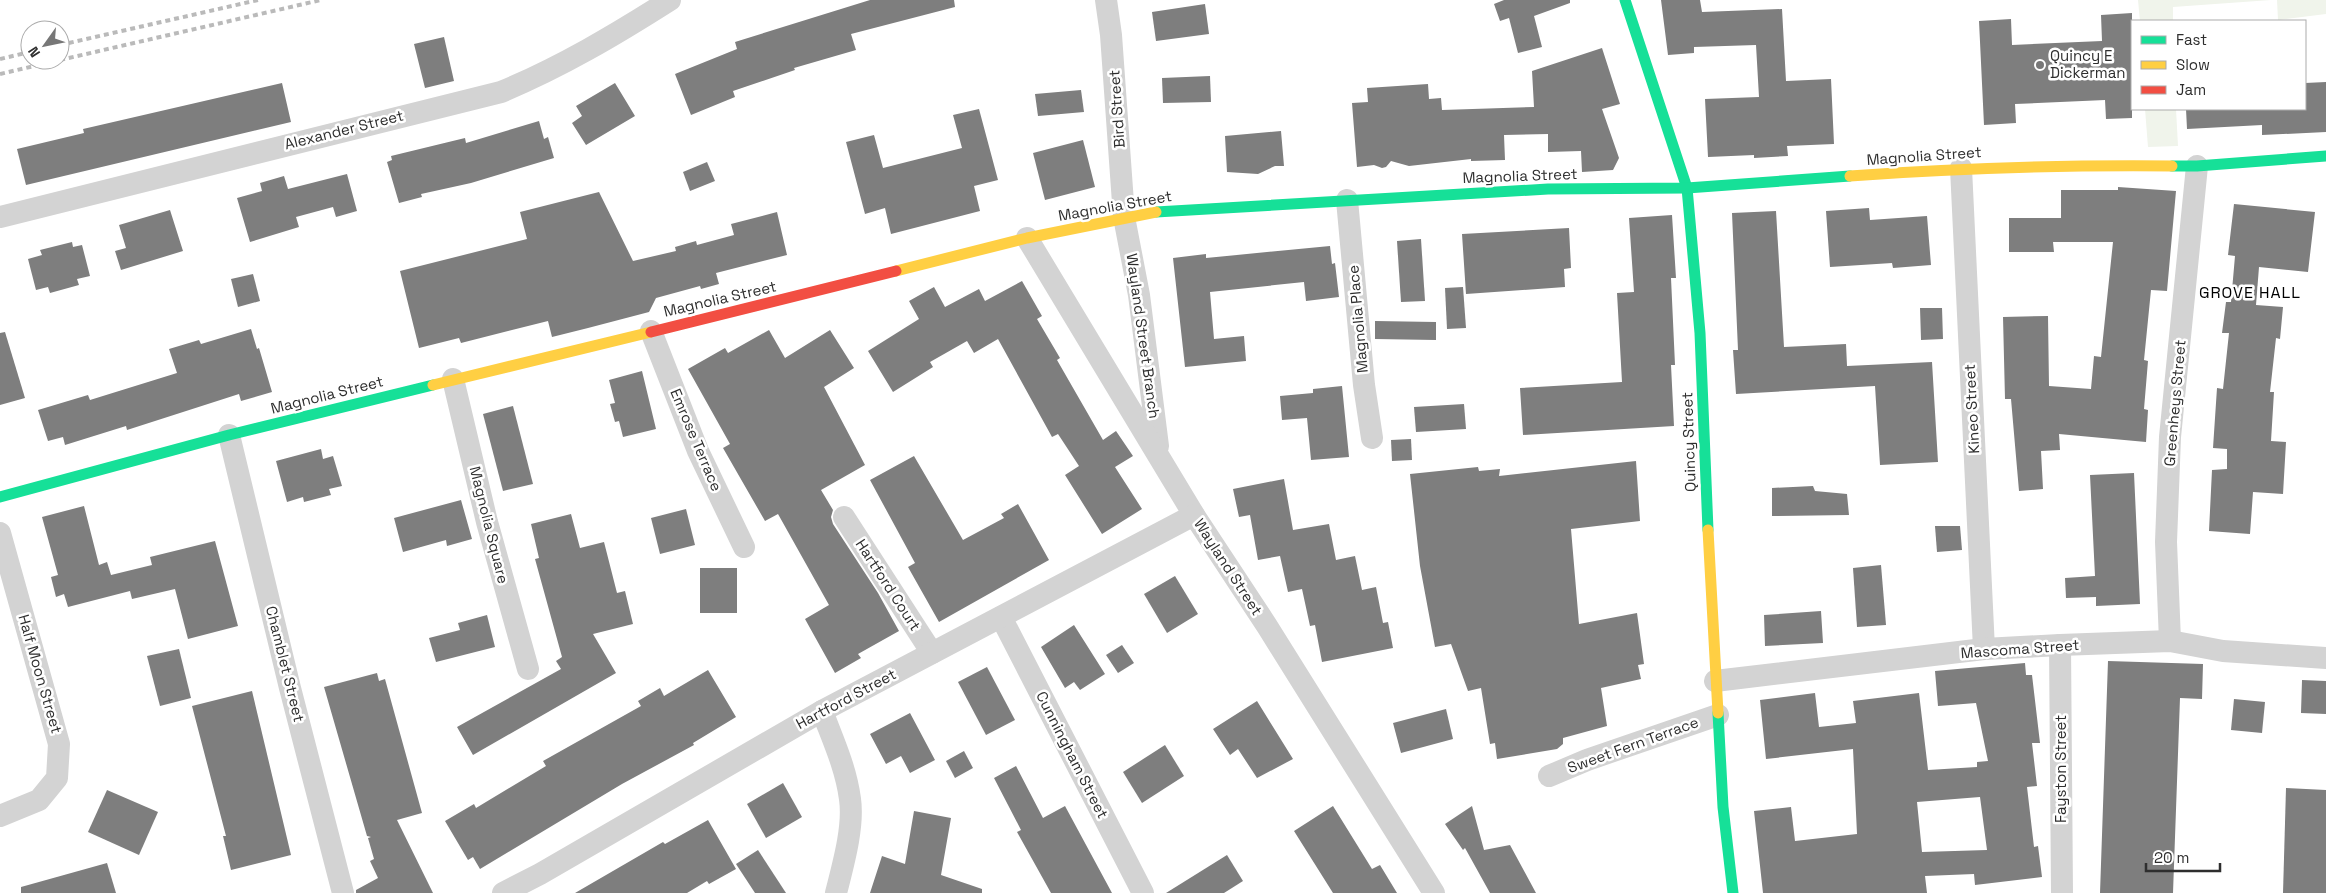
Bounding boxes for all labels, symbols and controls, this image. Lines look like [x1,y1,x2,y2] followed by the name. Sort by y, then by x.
[20,20,70,70] north arrow
[2131,20,2306,110] legend
[2176,30,2207,49] text: Fast
[24,43,44,61] text: N
[2050,46,2126,82] place label: Quincy E Dickerman
[2176,55,2210,74] text: Slow
[2034,59,2046,71] marker: Quincy E Dickerman
[1104,69,1129,149] street label: Bird Street
[2176,80,2206,99] text: Jam
[282,106,405,153] street label: Alexander Street
[1866,142,1982,169] street label: Magnolia Street
[1462,164,1578,187] street label: Magnolia Street
[1057,186,1173,225] street label: Magnolia Street
[1122,252,1164,420] street label: Wayland Street Branch
[1343,264,1372,374] street label: Magnolia Place
[662,276,778,321] street label: Magnolia Street
[2199,282,2301,303] district label: GROVE HALL
[2159,339,2190,467] street label: Greenheys Street
[1960,364,1983,454] street label: Kineo Street
[269,371,385,418] street label: Magnolia Street
[666,386,727,494] street label: Emrose Terrace
[1677,392,1700,492] street label: Quincy Street
[466,464,513,586] street label: Magnolia Square
[1190,515,1267,619] street label: Wayland Street
[852,535,925,634] street label: Hartford Court
[262,604,309,724] street label: Chamblet Street
[14,612,67,736] street label: Half Moon Street
[1960,635,2080,662] street label: Mascoma Street
[792,664,899,733] street label: Hartford Street
[1032,688,1113,822] street label: Cunningham Street
[1565,712,1701,777] street label: Sweet Fern Terrace
[2051,715,2070,823] street label: Fayston Street
[2146,840,2220,872] scale bar
[2154,848,2189,867] text: 20 m

